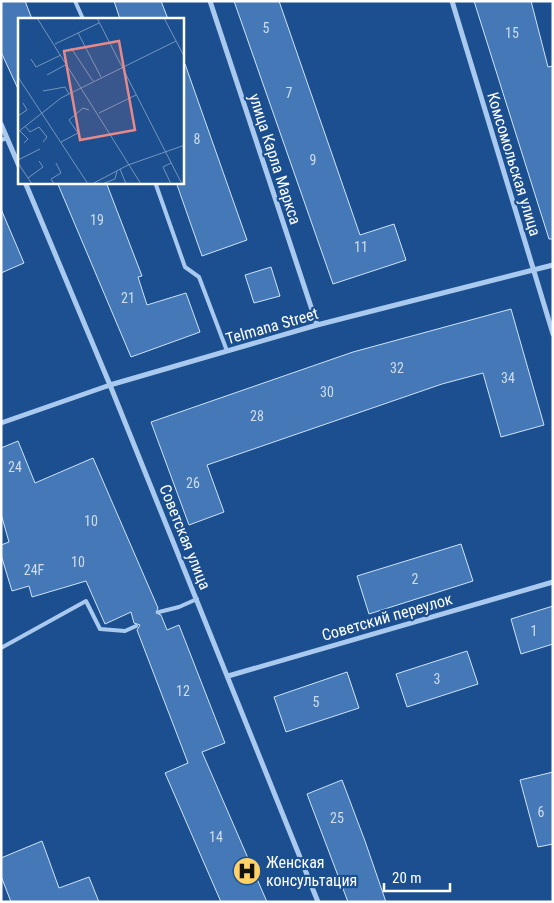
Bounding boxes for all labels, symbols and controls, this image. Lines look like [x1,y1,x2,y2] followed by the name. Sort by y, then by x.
[18,18,184,184] inset map
[263,20,270,36] house number: 5
[505,25,519,41] house number: 15
[286,85,293,101] house number: 7
[483,90,545,238] street label: Комсомольская улица
[245,91,305,227] street label: улица Карла Маркса
[194,131,201,147] house number: 8
[310,152,316,168] house number: 9
[90,212,104,228] house number: 19
[354,239,368,255] house number: 11
[121,290,135,306] house number: 21
[224,304,321,348] street label: Telmana Street
[390,360,404,376] house number: 32
[501,370,515,386] house number: 34
[320,384,334,400] house number: 30
[250,408,264,424] house number: 28
[8,459,22,475] house number: 24
[186,475,200,491] house number: 26
[155,482,215,592] street label: Советская улица
[84,513,98,529] house number: 10
[71,554,85,570] house number: 10
[24,562,45,578] house number: 24F
[412,571,419,587] house number: 2
[320,589,455,645] street label: Советский переулок
[531,623,537,639] house number: 1
[434,671,440,687] house number: 3
[176,683,190,699] house number: 12
[313,694,320,710] house number: 5
[538,804,545,820] house number: 6
[330,810,344,826] house number: 25
[209,829,223,845] house number: 14
[266,853,357,890] place label: Женская консультация
[232,856,262,886] hospital icon: Женская консультация
[384,860,450,892] scale bar
[392,869,422,887] text: 20 m

